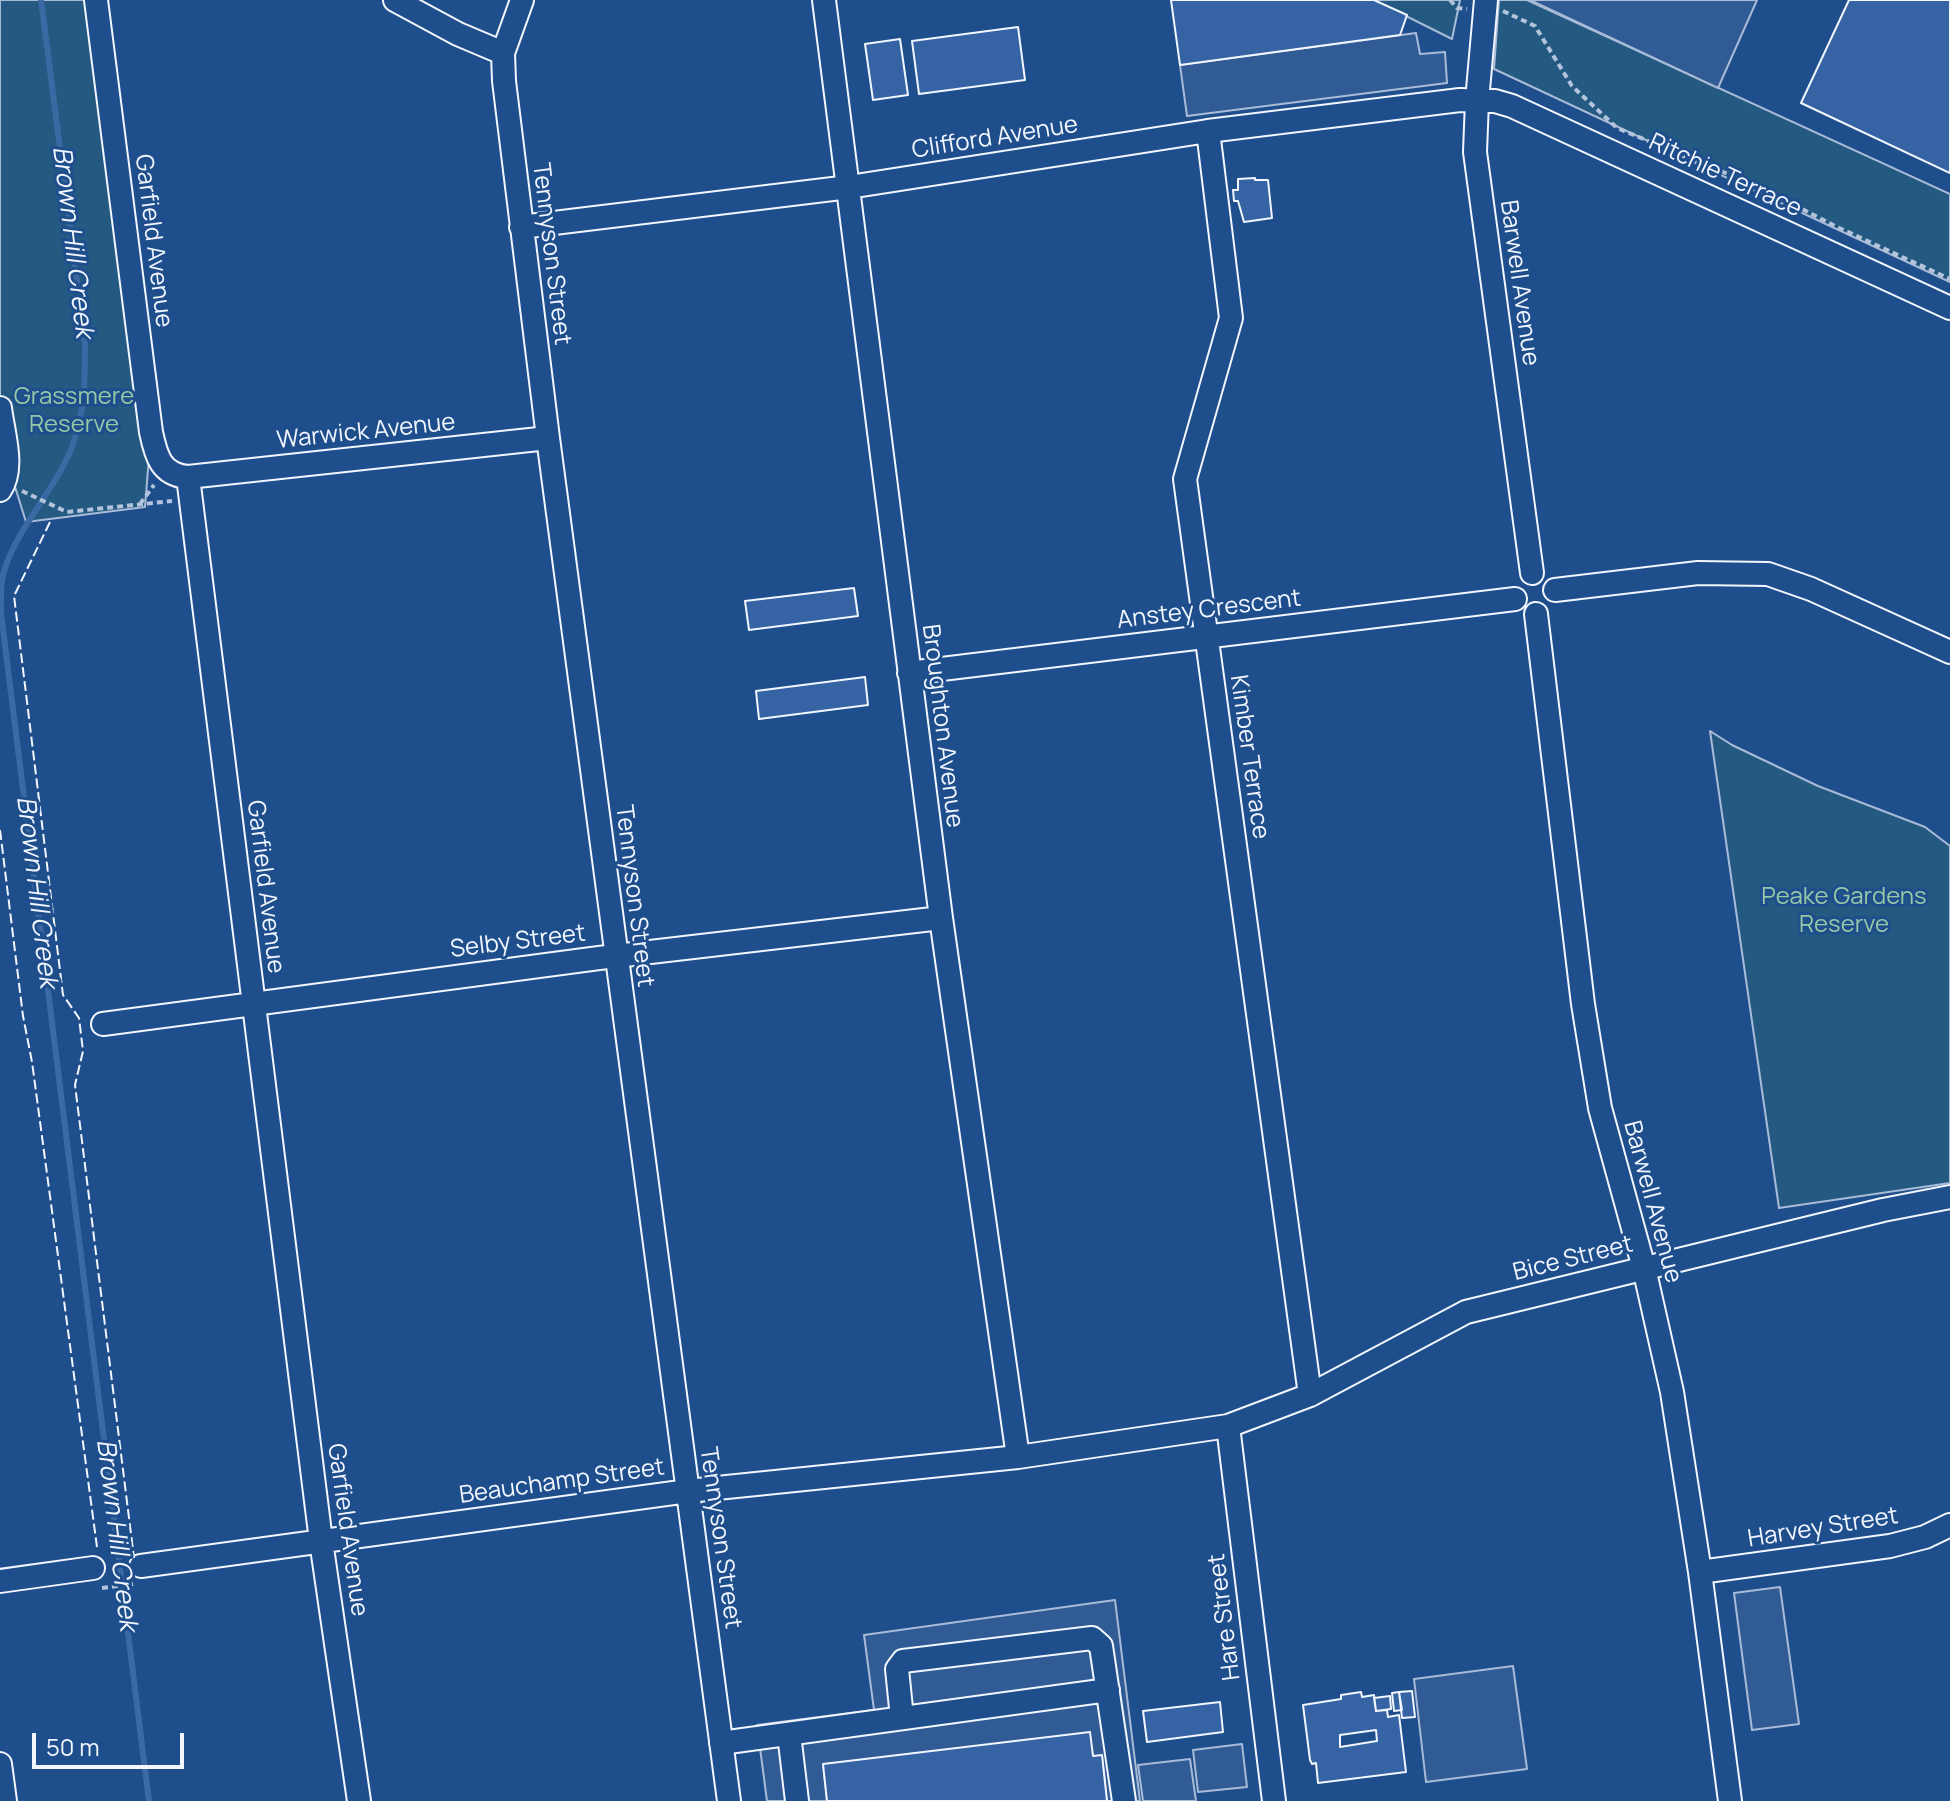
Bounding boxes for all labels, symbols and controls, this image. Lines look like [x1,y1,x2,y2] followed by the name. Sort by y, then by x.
[910,111,1080,165] street label: Clifford Avenue
[1644,128,1806,224] street label: Ritchie Terrace
[45,144,99,340] water label: Brown Hill Creek
[128,153,178,329] street label: Garfield Avenue
[526,161,576,347] street label: Tennyson Street
[1493,198,1545,368] street label: Barwell Avenue
[14,383,134,439] park label: Grassmere Reserve
[275,408,457,456] street label: Warwick Avenue
[1115,584,1303,636] street label: Anstey Crescent
[915,623,969,829] street label: Broughton Avenue
[1223,673,1275,841] street label: Kimber Terrace
[9,794,63,990] water label: Brown Hill Creek
[240,799,290,975] street label: Garfield Avenue
[609,803,659,989] street label: Tennyson Street
[1761,883,1927,939] park label: Peake Gardens Reserve
[449,919,587,965] street label: Selby Street
[1617,1118,1687,1286] street label: Barwell Avenue
[1510,1230,1636,1288] street label: Bice Street
[89,1437,143,1633] water label: Brown Hill Creek
[321,1442,373,1618] street label: Garfield Avenue
[693,1445,747,1631] street label: Tennyson Street
[458,1453,666,1511] street label: Beauchamp Street
[1746,1502,1900,1554] street label: Harvey Street
[1203,1552,1247,1682] street label: Hare Street
[36,1717,188,1767] scale bar
[46,1730,100,1763] text: 50 m

